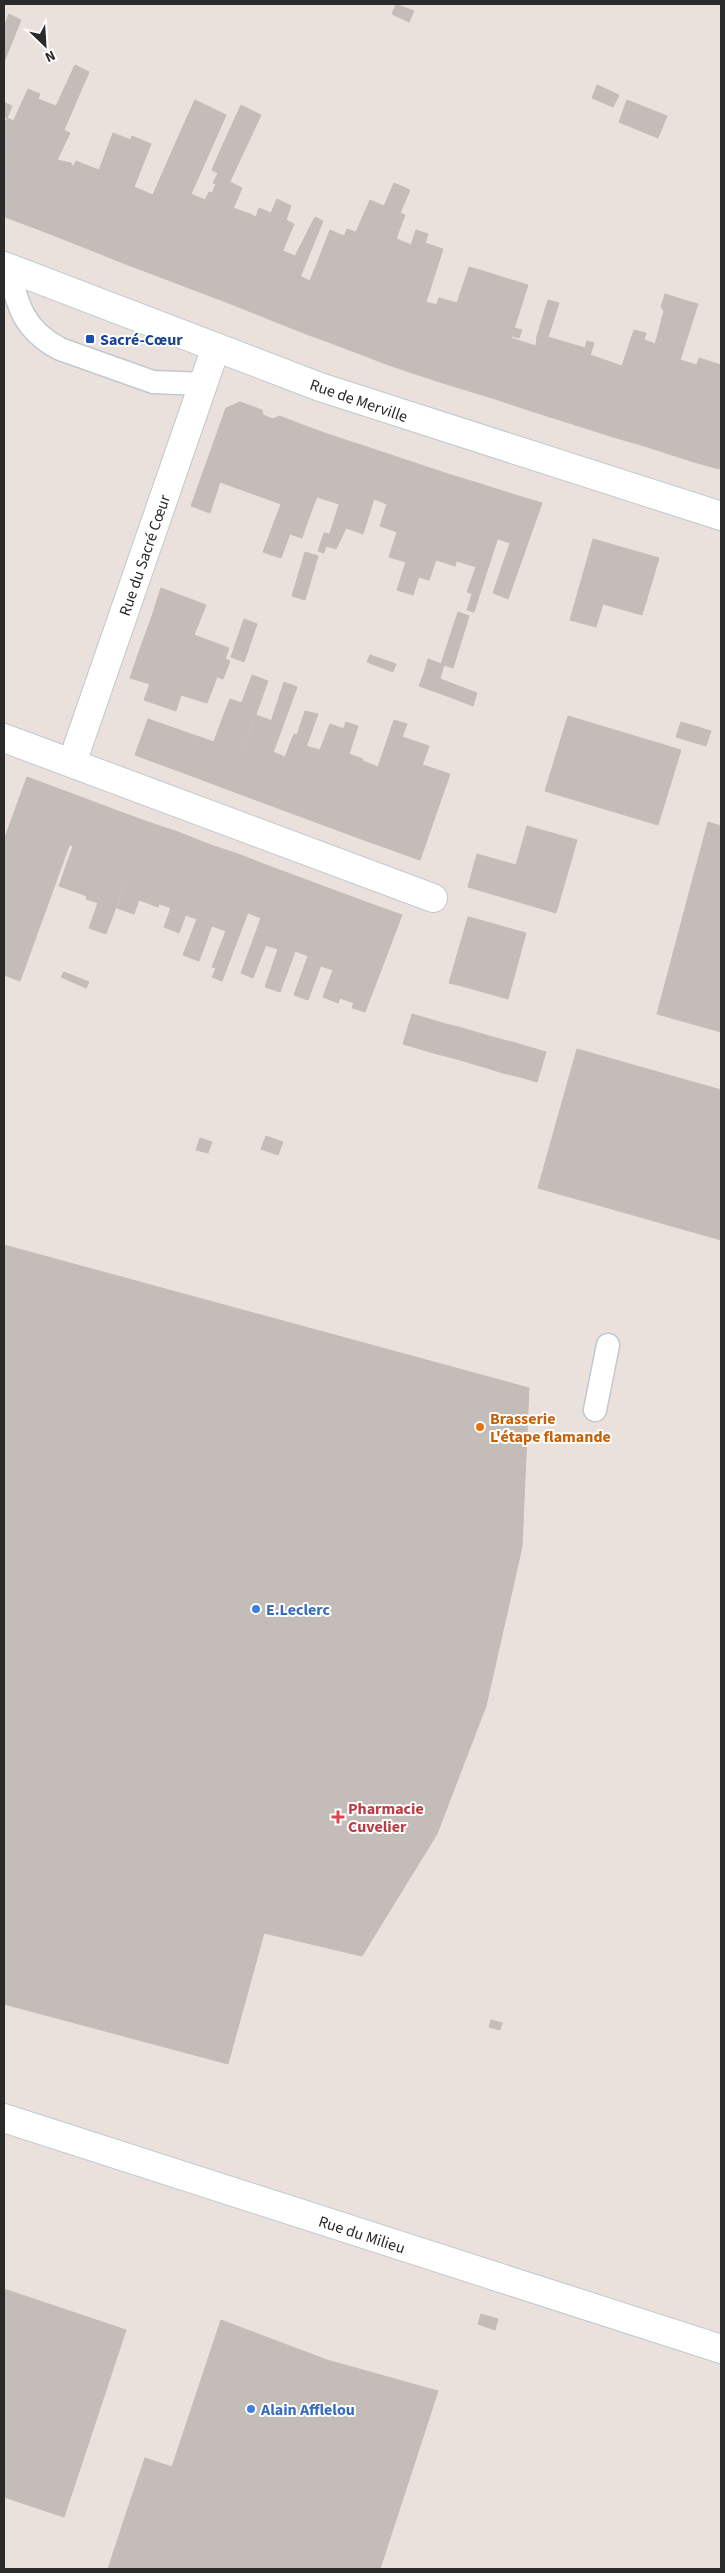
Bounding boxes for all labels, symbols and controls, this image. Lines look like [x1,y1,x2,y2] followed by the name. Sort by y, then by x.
[20,20,70,70] north arrow
[42,45,59,67] text: N
[100,329,183,351] place label: Sacré-Cœur
[84,333,96,345] marker: Sacré-Cœur
[307,374,411,428] street label: Rue de Merville
[114,491,176,619] street label: Rue du Sacré Cœur
[490,1408,611,1448] place label: Brasserie L'étape flamande
[474,1421,486,1433] marker: Brasserie L'étape flamande
[266,1599,330,1621] place label: E.Leclerc
[250,1603,262,1615] marker: E.Leclerc
[348,1798,424,1838] place label: Pharmacie Cuvelier
[332,1811,344,1823] marker: Pharmacie Cuvelier
[316,2211,408,2259] street label: Rue du Milieu
[260,2399,355,2421] place label: Alain Afflelou
[245,2403,257,2415] marker: Alain Afflelou

